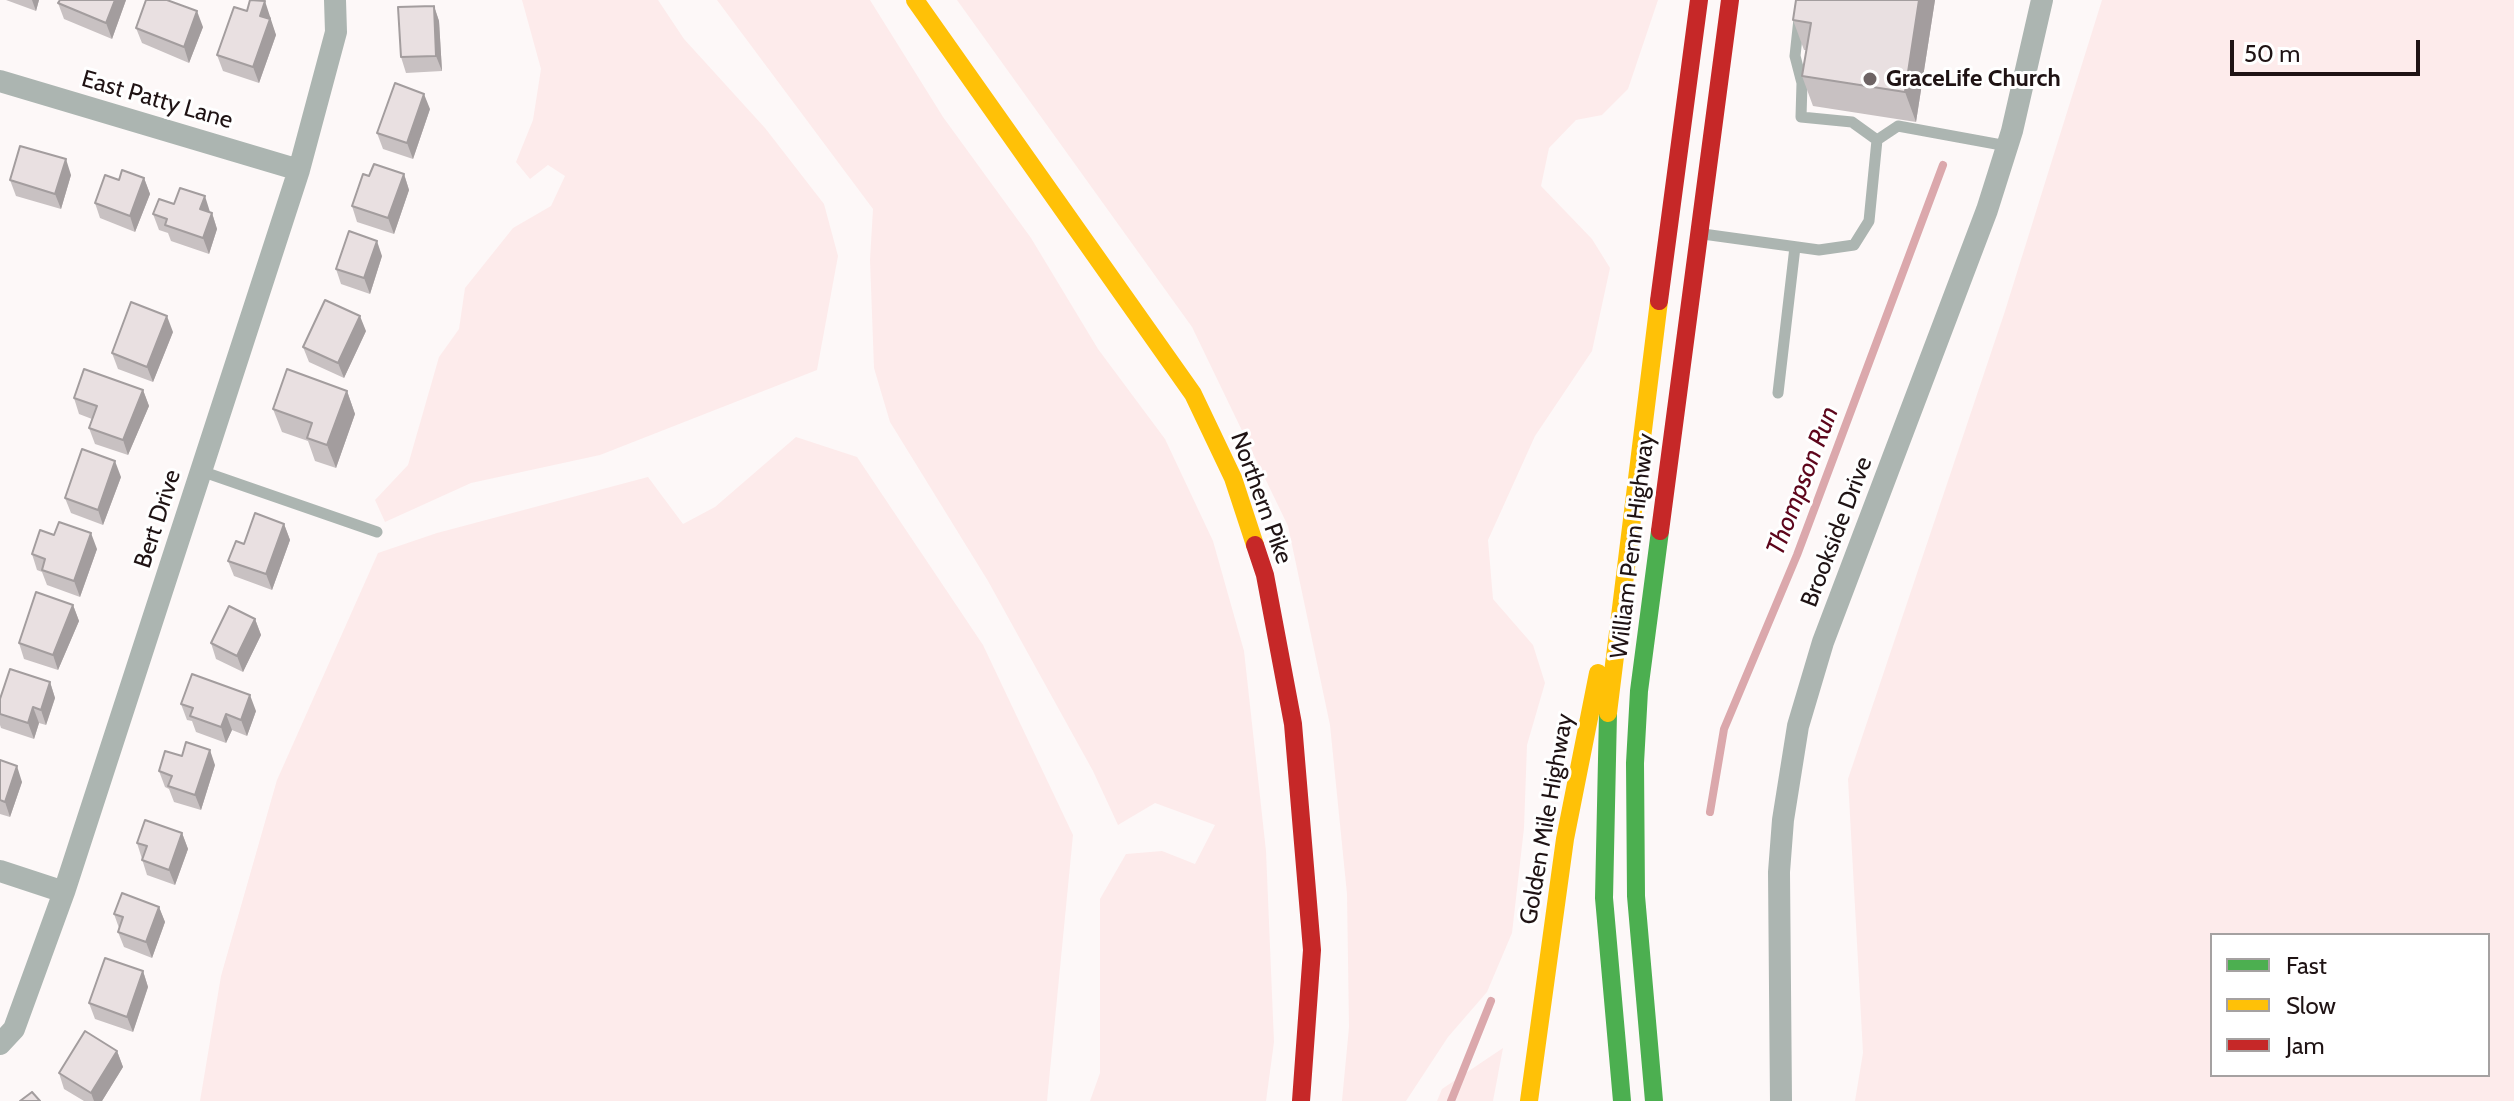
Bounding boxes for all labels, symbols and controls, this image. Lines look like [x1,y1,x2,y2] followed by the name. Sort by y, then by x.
[2234,24,2424,74] scale bar
[2244,39,2300,68] text: 50 m
[78,65,236,135] street label: East Patty Lane
[1886,65,2061,93] place label: GraceLife Church
[1861,70,1879,88] marker: GraceLife Church
[1760,402,1846,560] water label: Thompson Run
[1224,428,1298,568] street label: Northern Pike
[1605,432,1661,660] street label: William Penn Highway
[1795,453,1879,611] street label: Brookside Drive
[129,466,187,572] street label: Bert Drive
[1514,711,1580,927] street label: Golden Mile Highway
[2210,933,2490,1077] legend
[2286,951,2327,980] text: Fast
[2286,991,2336,1020] text: Slow
[2286,1031,2324,1060] text: Jam

